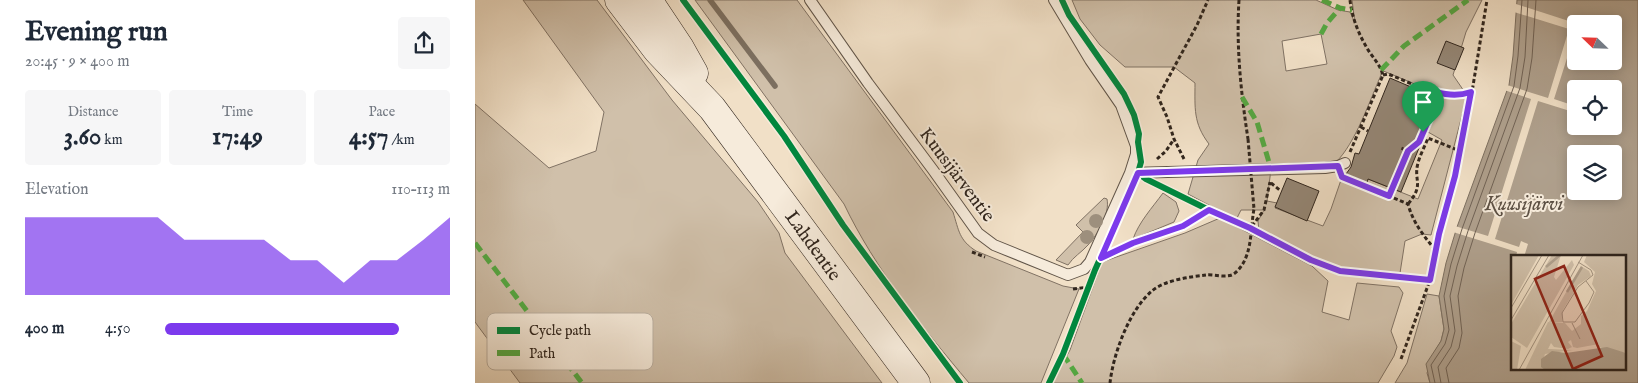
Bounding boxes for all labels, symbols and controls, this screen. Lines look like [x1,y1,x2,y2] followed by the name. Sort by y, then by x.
[25,15,168,50] text: Evening run
[1567,15,1623,70] north arrow
[1567,15,1622,200] map controls
[398,17,450,69] button: share
[25,52,130,72] text: 20:45 · 9 × 400 m
[1567,80,1622,135] button: locate
[1402,81,1444,132] pin
[1409,88,1437,116] icon: arrive
[68,103,118,121] text: Distance
[222,103,253,121] text: Time
[369,103,395,121] text: Pace
[64,121,101,153] text: 3.60
[212,121,263,153] text: 17:49
[349,121,389,153] text: 4:57
[913,123,1000,227] street label: Kuusijärventie
[101,131,123,149] text: km
[389,131,415,149] text: /km
[1567,145,1622,200] button: layers
[25,180,88,200] text: Elevation
[391,180,450,200] text: 110–113 m
[1484,192,1565,217] water label: Kuusijärvi
[779,206,846,286] street label: Lahdentie
[1511,255,1625,370] inset map
[487,313,653,370] legend
[25,319,64,339] text: 400 m
[105,319,131,339] text: 4:50
[529,322,591,340] text: Cycle path
[529,345,556,363] text: Path

